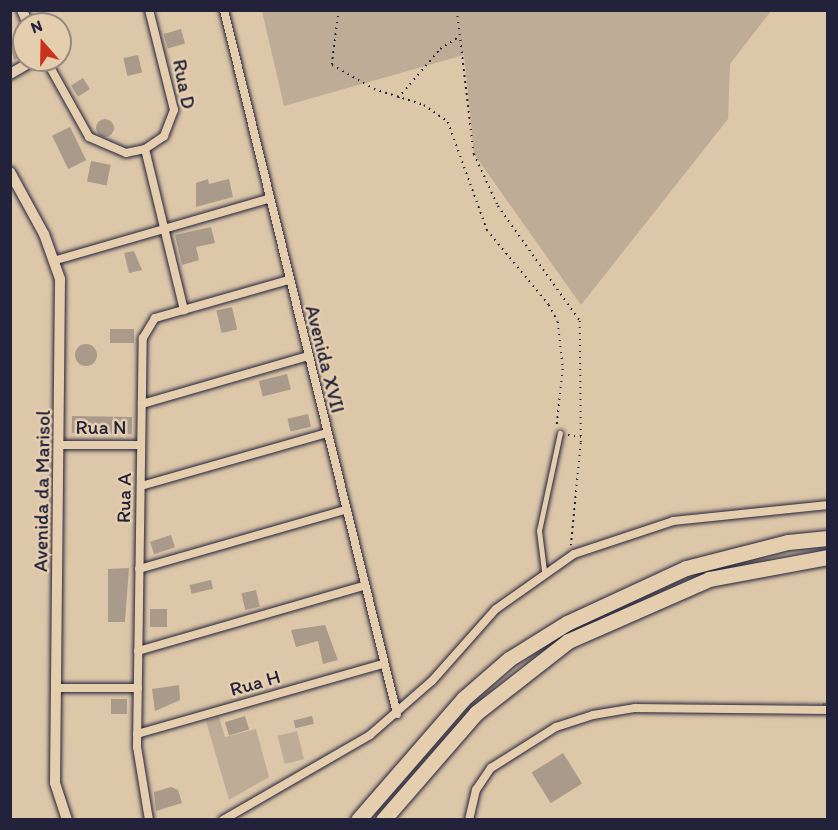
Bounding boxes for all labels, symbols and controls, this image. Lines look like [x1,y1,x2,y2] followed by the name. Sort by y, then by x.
[12,12,72,72] north arrow
[28,16,45,37] text: N
[167,57,201,111] street label: Rua D
[300,303,350,415] street label: Avenida XVII
[29,409,55,573] street label: Avenida da Marisol
[76,415,126,439] street label: Rua N
[112,473,136,523] street label: Rua A
[227,664,283,702] street label: Rua H

